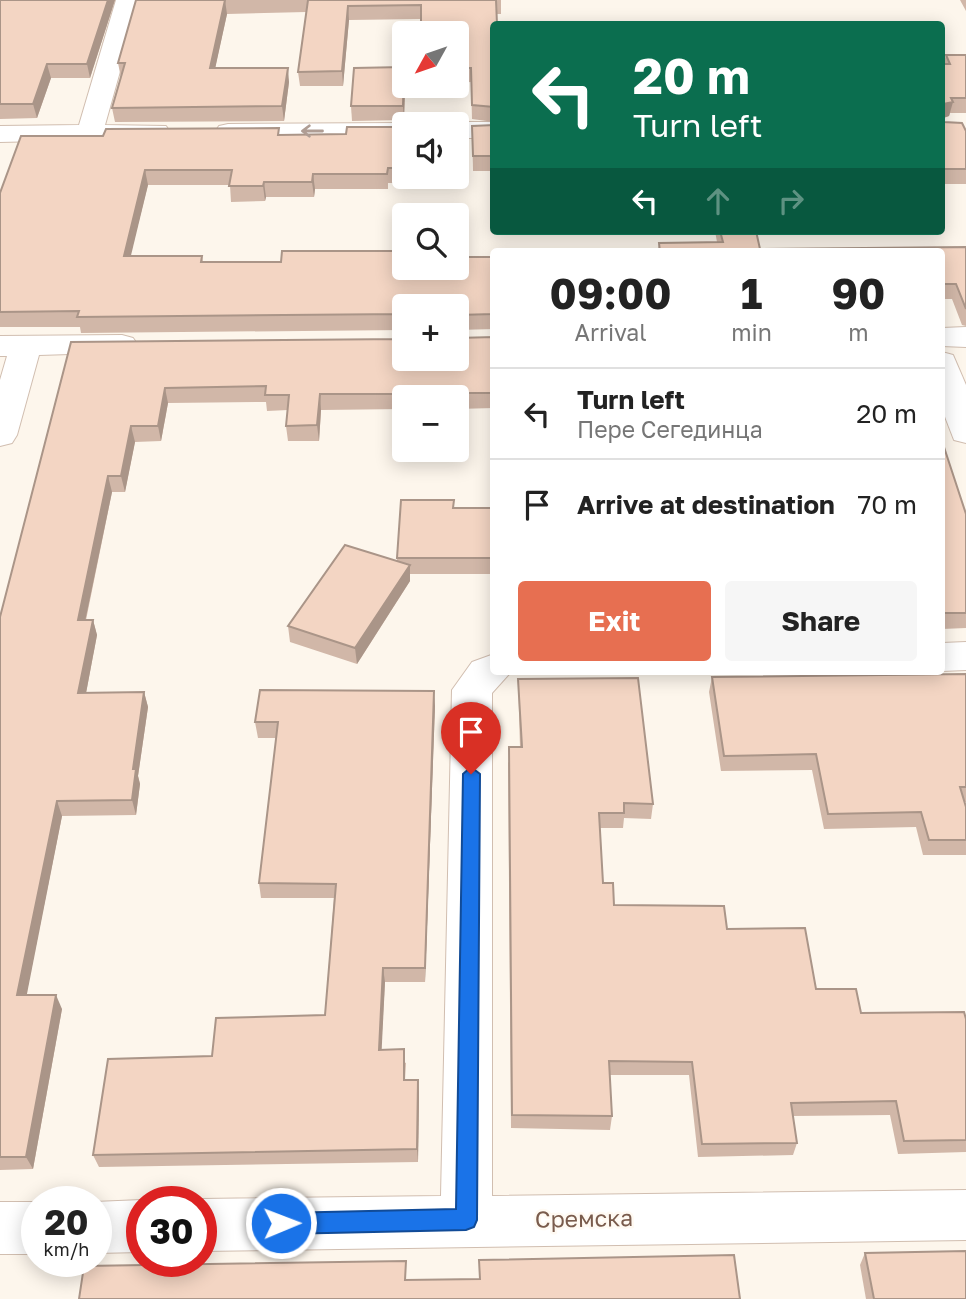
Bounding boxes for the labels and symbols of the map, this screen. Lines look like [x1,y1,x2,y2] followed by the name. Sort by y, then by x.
[392,21,469,98] north arrow
[300,124,323,138] one-way arrow
[441,702,501,774] pin
[126,1186,217,1277] speed limit sign: 30
[244,1186,318,1260] position arrow
[535,1203,633,1233] street label: Сремска

